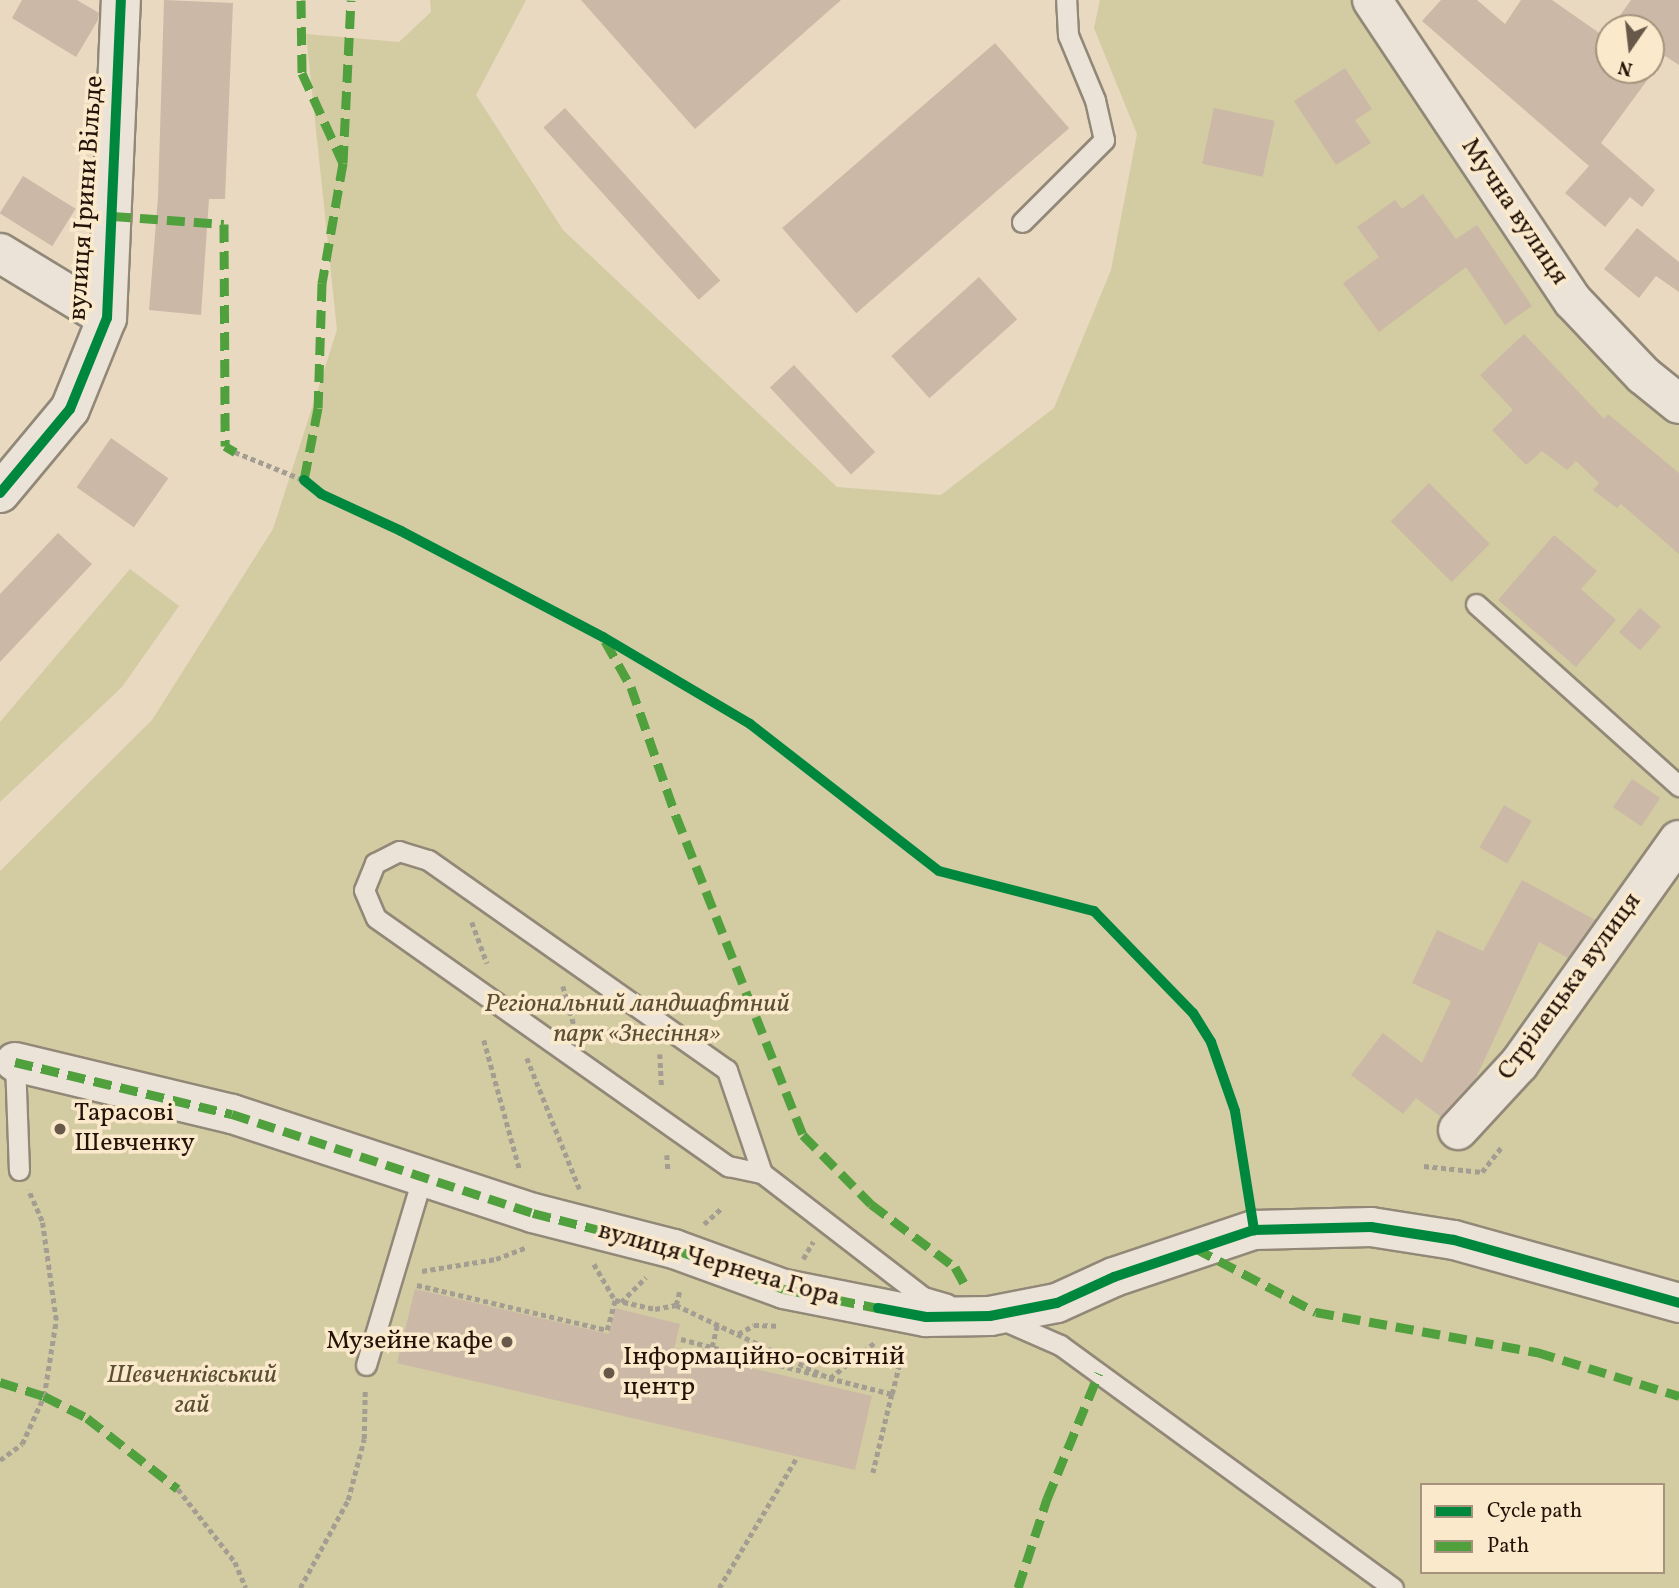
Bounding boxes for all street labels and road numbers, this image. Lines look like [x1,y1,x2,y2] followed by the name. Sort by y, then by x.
[63,74,111,322] street label: вулиця Ірини Вільде
[1453,133,1575,291] street label: Мучна вулиця
[1491,887,1649,1087] street label: Стрілецька вулиця
[594,1215,844,1315] street label: вулиця Чернеча Гора

